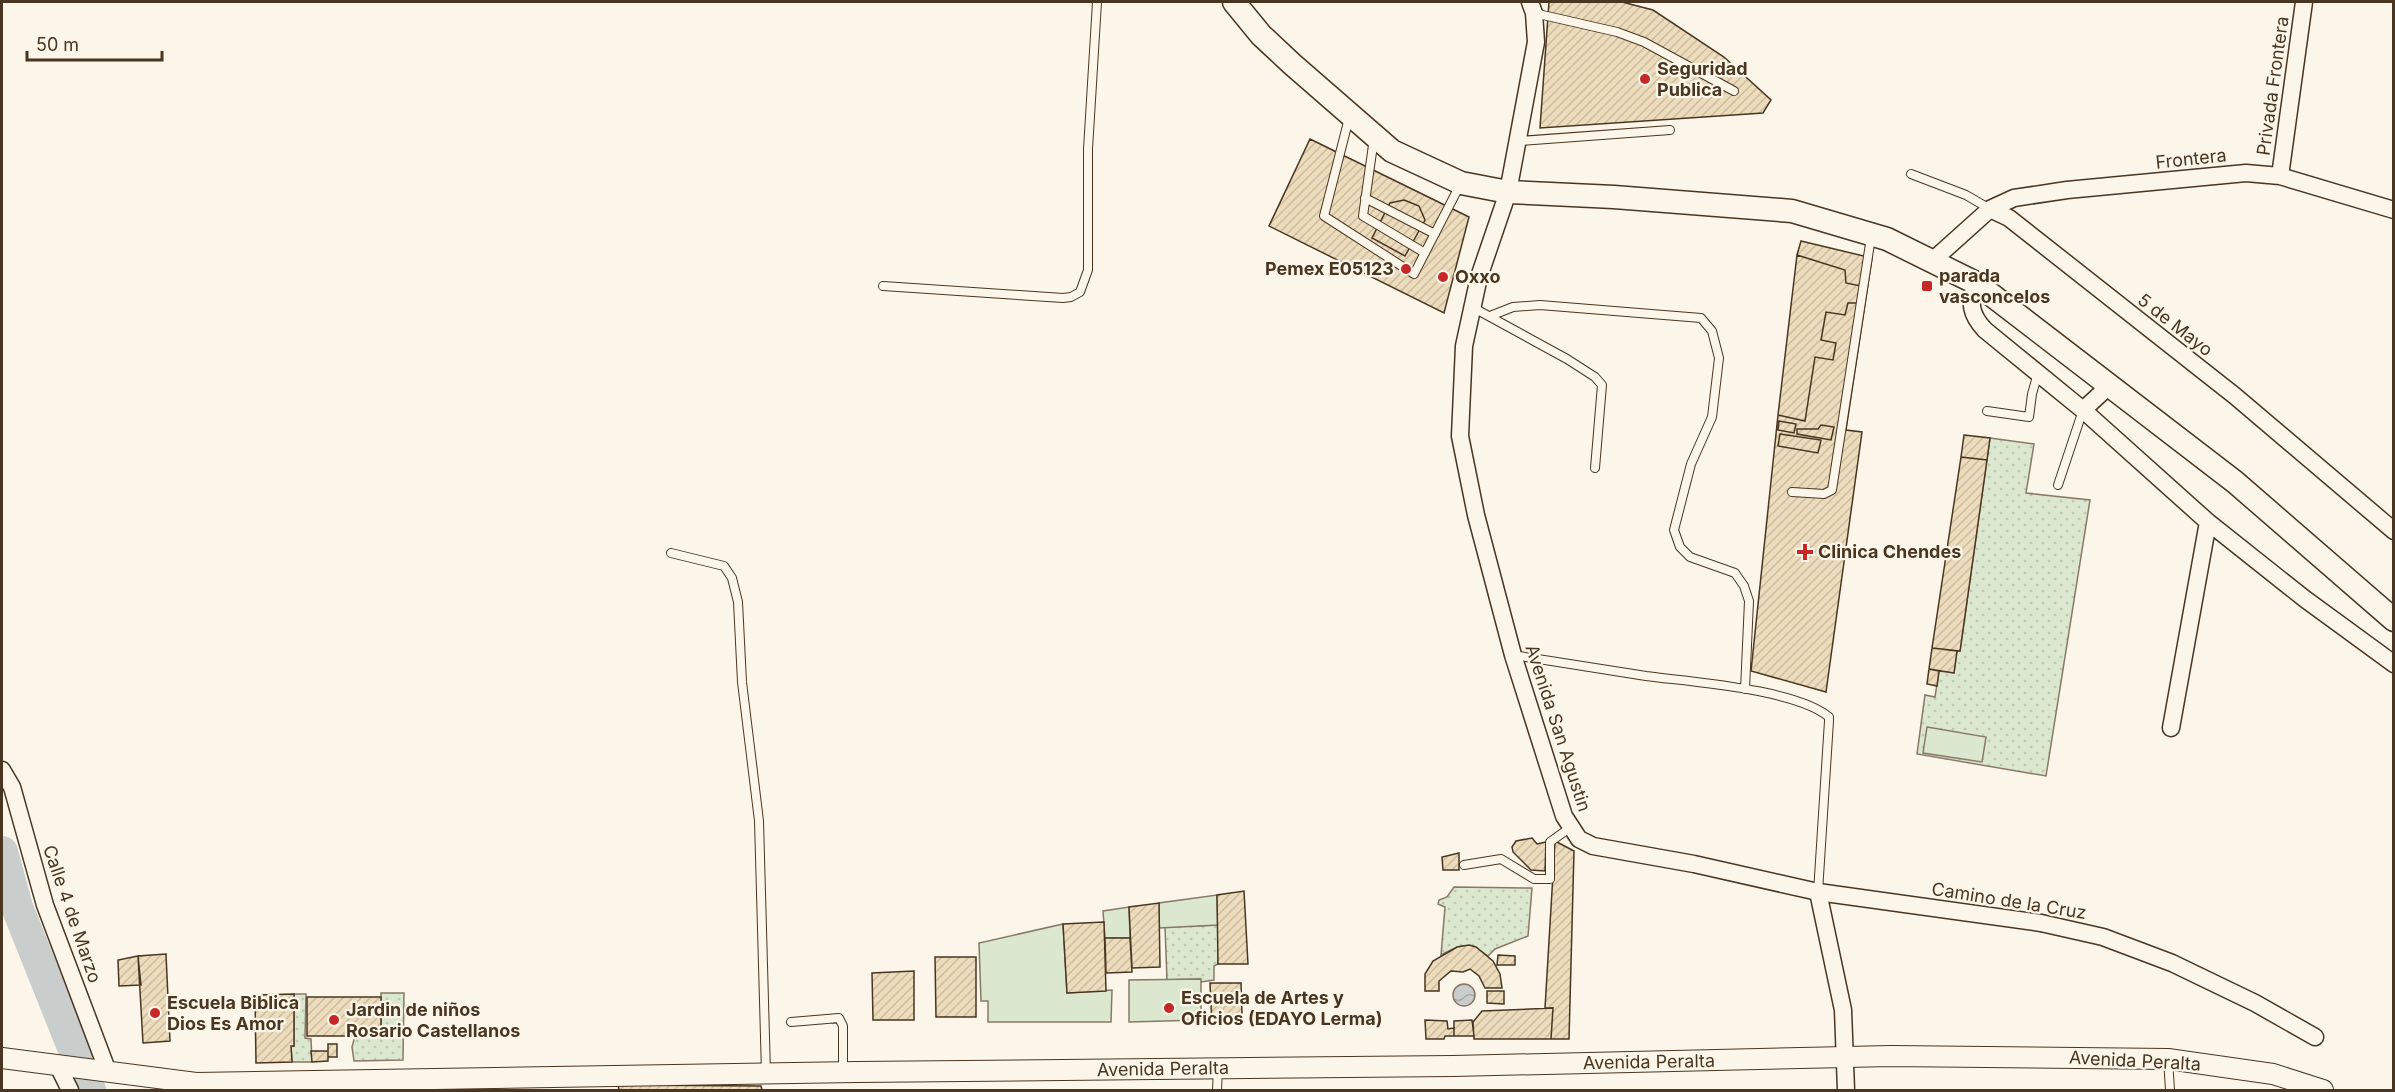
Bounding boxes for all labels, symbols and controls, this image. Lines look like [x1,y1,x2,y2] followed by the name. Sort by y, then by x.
[2252,15,2293,157] street label: Privada Frontera
[27,24,162,62] scale bar
[36,34,79,55] text: 50 m
[1657,58,1748,100] place label: Seguridad Publica
[1638,72,1652,86] marker: Seguridad Publica
[2154,144,2227,173] street label: Frontera
[1265,258,1394,279] place label: Pemex E05123
[1399,262,1413,276] marker: Pemex E05123
[1939,265,2050,307] place label: parada vasconcelos
[1455,266,1500,287] place label: Oxxo
[1436,270,1450,284] marker: Oxxo
[1920,279,1934,293] marker: parada vasconcelos
[2134,289,2217,360] street label: 5 de Mayo
[1818,541,1961,562] place label: Clinica Chendes
[1796,543,1814,561] marker: Clinica Chendes
[1522,642,1595,814] street label: Avenida San Agustin
[39,842,106,986] street label: Calle 4 de Marzo
[1930,878,2088,923] street label: Camino de la Cruz
[1181,987,1382,1029] place label: Escuela de Artes y Oficios (EDAYO Lerma)
[167,992,299,1034] place label: Escuela Biblica Dios Es Amor
[346,999,520,1041] place label: Jardin de niños Rosario Castellanos
[1162,1001,1176,1015] marker: Escuela de Artes y Oficios (EDAYO Lerma)
[148,1006,162,1020] marker: Escuela Biblica Dios Es Amor
[327,1013,341,1027] marker: Jardin de niños Rosario Castellanos
[2068,1047,2202,1074] street label: Avenida Peralta
[1583,1050,1715,1073] street label: Avenida Peralta
[1097,1057,1229,1080] street label: Avenida Peralta

